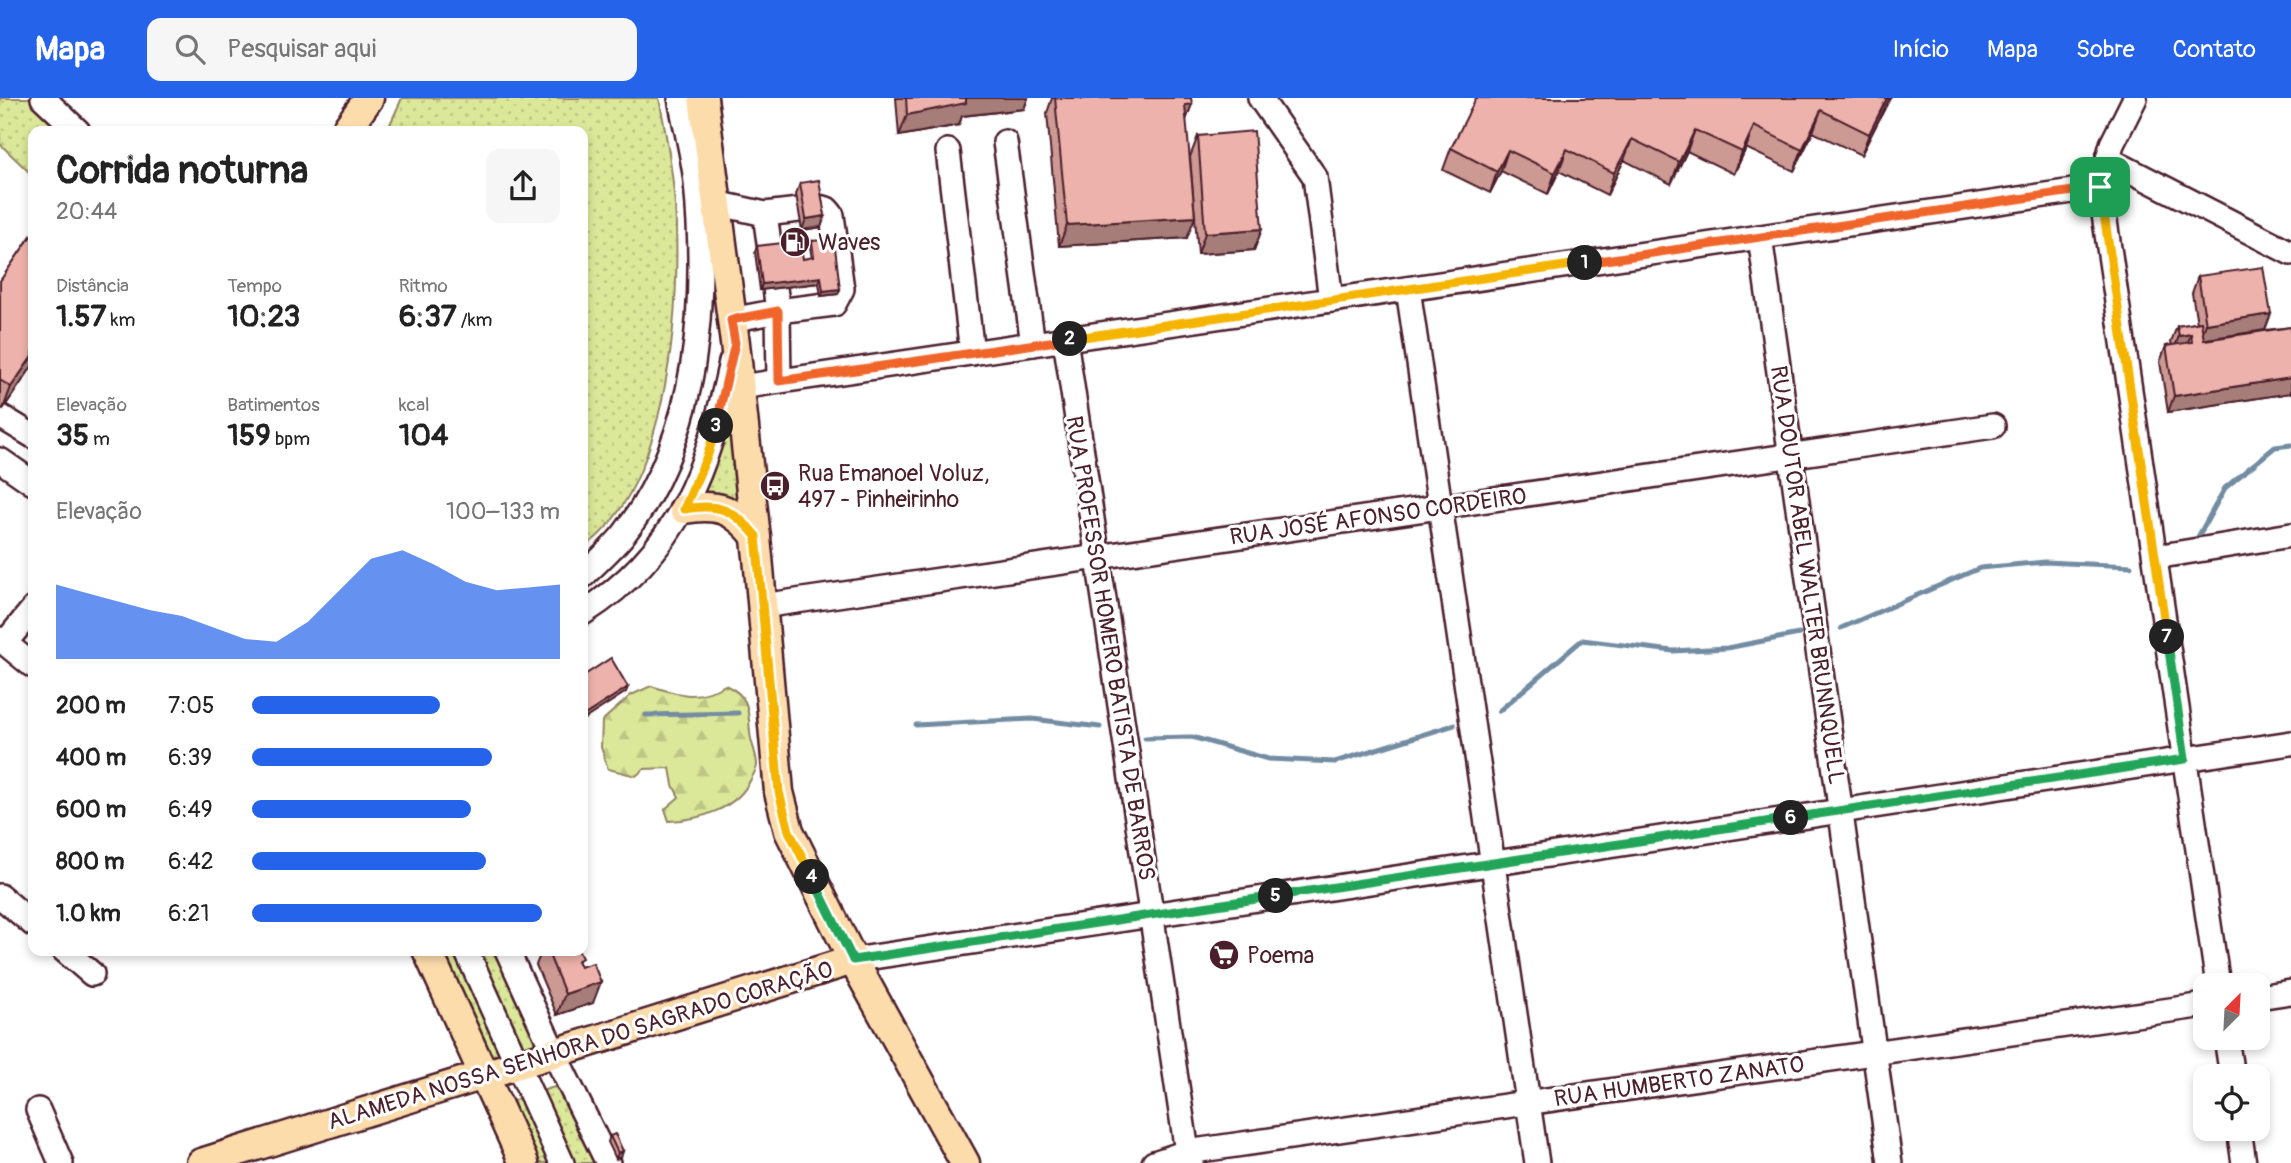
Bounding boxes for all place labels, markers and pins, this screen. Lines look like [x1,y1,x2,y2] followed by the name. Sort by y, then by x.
[2070,157,2130,217] pin
[778,225,812,259] fuel station icon: Waves
[818,228,880,257] place label: Waves
[1568,246,1602,280] pin: 1
[1052,322,1088,356] pin: 2
[698,408,734,444] pin: 3
[798,459,990,514] place label: Rua Emanoel Voluz, 497 - Pinheirinho
[758,469,792,503] bus stop icon: Rua Emanoel Voluz, 497 - Pinheirinho
[2150,620,2184,654] pin: 7
[1774,800,1809,836] pin: 6
[794,860,830,894] pin: 4
[1258,878,1294,914] pin: 5
[1207,938,1241,972] supermarket icon: Poema
[1247,941,1314,970] place label: Poema

